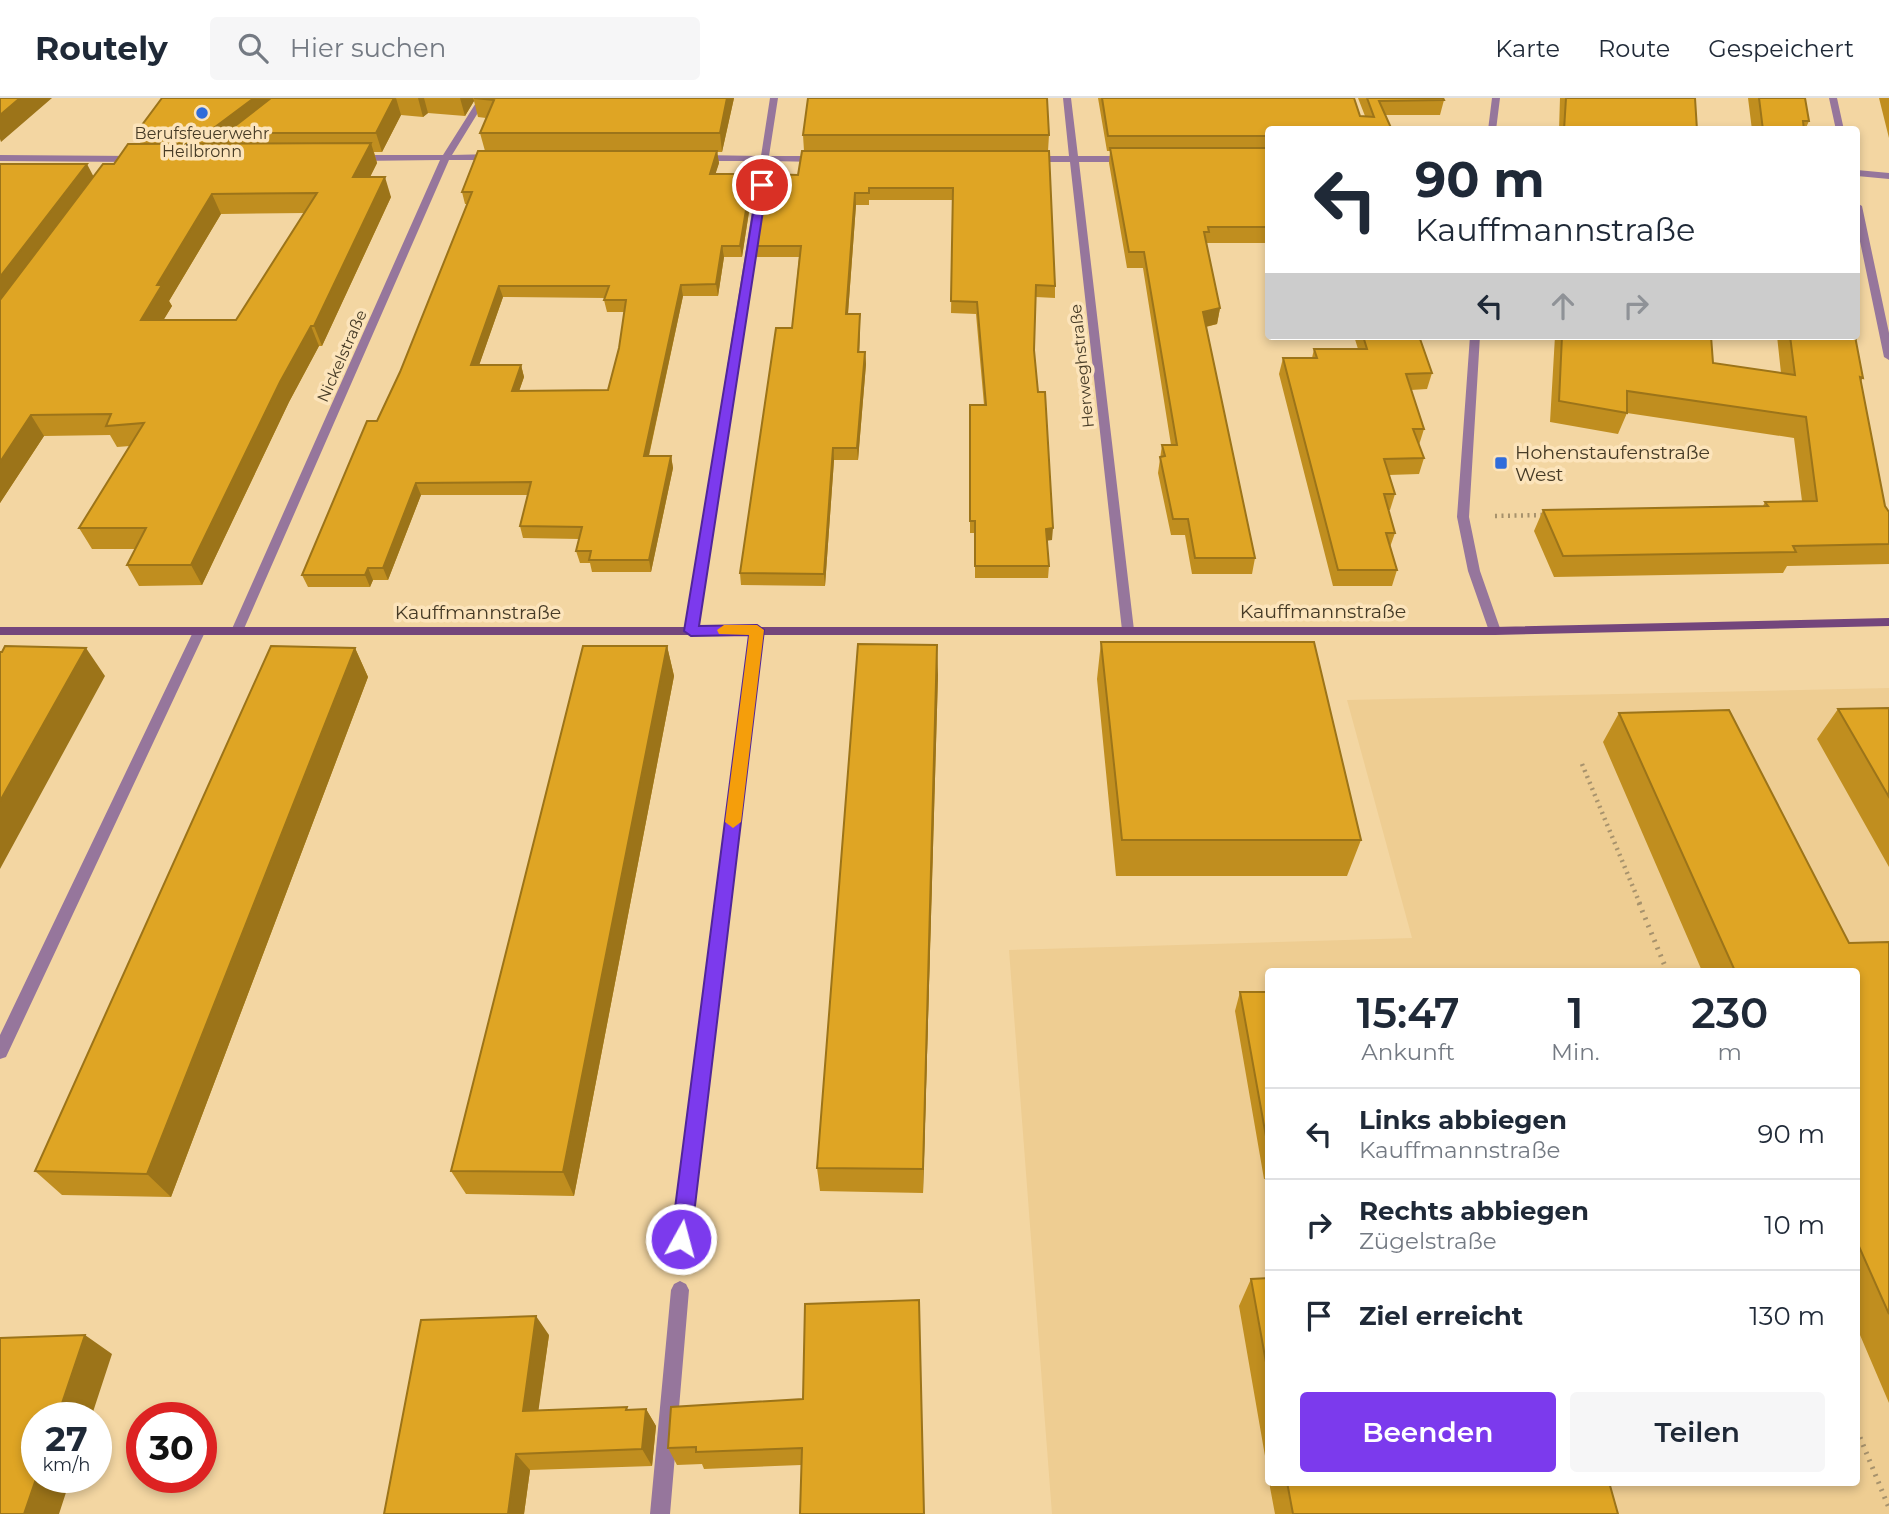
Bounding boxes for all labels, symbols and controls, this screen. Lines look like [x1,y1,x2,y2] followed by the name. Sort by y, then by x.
[210,17,700,80] search box
[35,28,168,68] text: Routely
[234,29,272,67] icon: search
[290,32,446,64] text: Hier suchen
[1495,34,1560,63] text: Karte
[1598,34,1670,63] text: Route
[1708,34,1854,63] text: Gespeichert
[194,105,210,121] marker: Berufsfeuerwehr Heilbronn
[135,124,269,161] place label: Berufsfeuerwehr Heilbronn
[1415,150,1545,209] text: 90 m
[1300,154,1391,245] icon: left
[732,155,792,215] pin
[743,166,781,204] icon: arrive
[1415,210,1695,249] text: Kauffmannstraße
[1471,287,1509,325] icon: left
[1544,287,1582,325] icon: ahead
[1617,287,1655,325] icon: right
[1066,303,1098,429] street label: Herweghstraße
[313,307,371,405] street label: Nickelstraße
[1515,441,1710,486] place label: Hohenstaufenstraße West
[1493,455,1509,471] marker: Hohenstaufenstraße West
[1240,600,1406,623] street label: Kauffmannstraße
[395,601,561,624] street label: Kauffmannstraße
[1357,987,1460,1039] text: 15:47
[1567,987,1583,1039] text: 1
[1691,987,1768,1039] text: 230
[1361,1038,1455,1066] text: Ankunft
[1551,1038,1600,1066] text: Min.
[1718,1038,1742,1066] text: m
[1359,1104,1567,1136] text: Links abbiegen
[1300,1115,1338,1153] icon: left
[1758,1118,1825,1150] text: 90 m
[1359,1136,1560,1164] text: Kauffmannstraße
[1359,1195,1589,1227] text: Rechts abbiegen
[644,1202,718,1276] position arrow
[1300,1206,1338,1244] icon: right
[1764,1209,1825,1241] text: 10 m
[1359,1227,1497,1255] text: Zügelstraße
[1300,1297,1338,1335] icon: arrive
[1359,1300,1523,1332] text: Ziel erreicht
[1749,1300,1825,1332] text: 130 m
[1300,1392,1556,1472] button: Beenden
[1570,1392,1825,1472] button: Teilen
[126,1402,217,1493] speed limit sign: 30
[45,1417,88,1460] text: 27
[42,1454,91,1476] text: km/h

